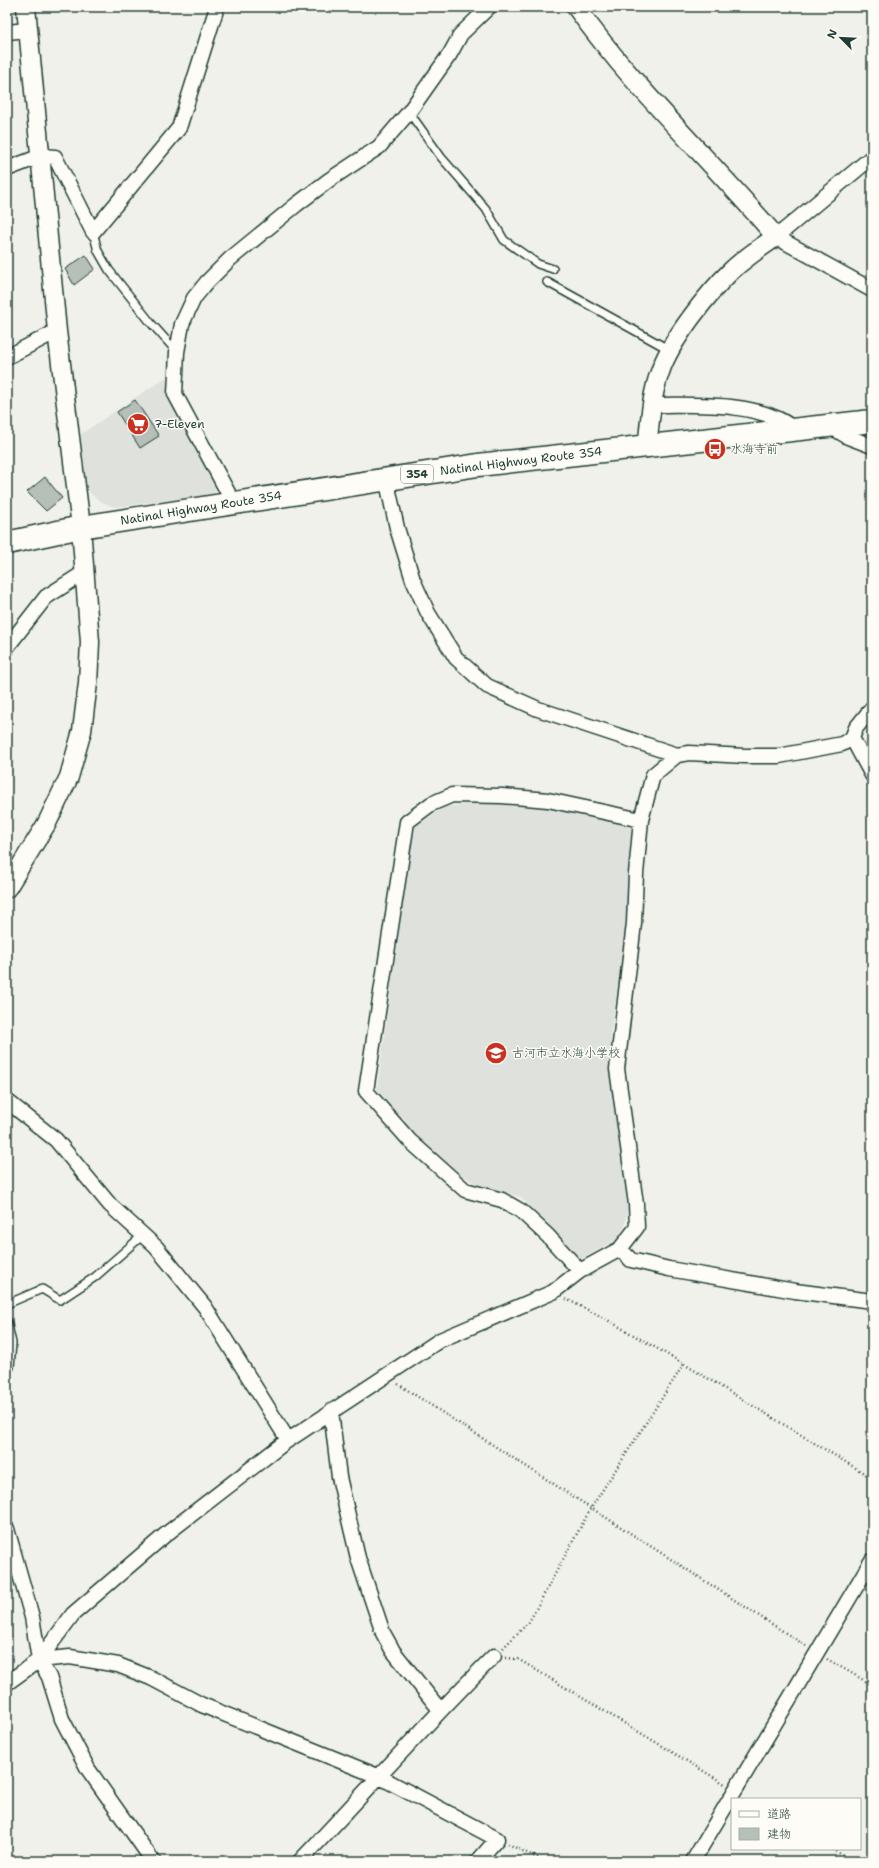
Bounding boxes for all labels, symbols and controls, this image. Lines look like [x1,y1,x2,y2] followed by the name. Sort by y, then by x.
[821,18,861,58] north arrow
[824,27,841,41] text: N
[125,411,151,437] supermarket icon: 7-Eleven
[154,416,205,432] place label: 7-Eleven
[702,436,728,462] bus stop icon: 水海寺前
[730,441,778,457] place label: 水海寺前
[439,443,603,479] street label: Natinal Highway Route 354
[401,465,433,483] road number: 354
[119,487,283,529] street label: Natinal Highway Route 354
[483,1040,509,1066] school or university icon: 古河市立水海小学校
[512,1045,620,1061] place label: 古河市立水海小学校
[731,1798,861,1850] legend
[767,1806,791,1822] text: 道路
[767,1826,791,1842] text: 建物

